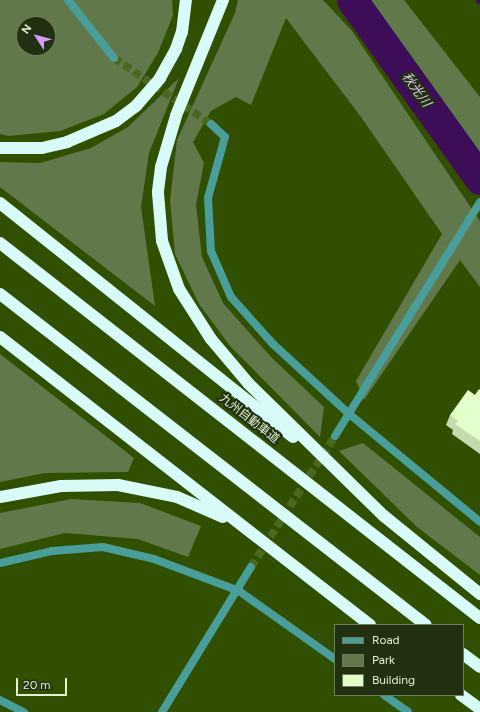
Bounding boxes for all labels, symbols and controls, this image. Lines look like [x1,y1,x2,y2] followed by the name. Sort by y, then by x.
[16,16,56,56] north arrow
[19,22,34,37] text: N
[398,70,434,110] water label: 秋光川
[216,391,282,447] street label: 九州自動車道
[334,624,464,696] legend
[372,633,400,647] text: Road
[372,653,395,667] text: Park
[18,670,69,696] scale bar
[372,673,415,687] text: Building
[23,678,51,692] text: 20 m

